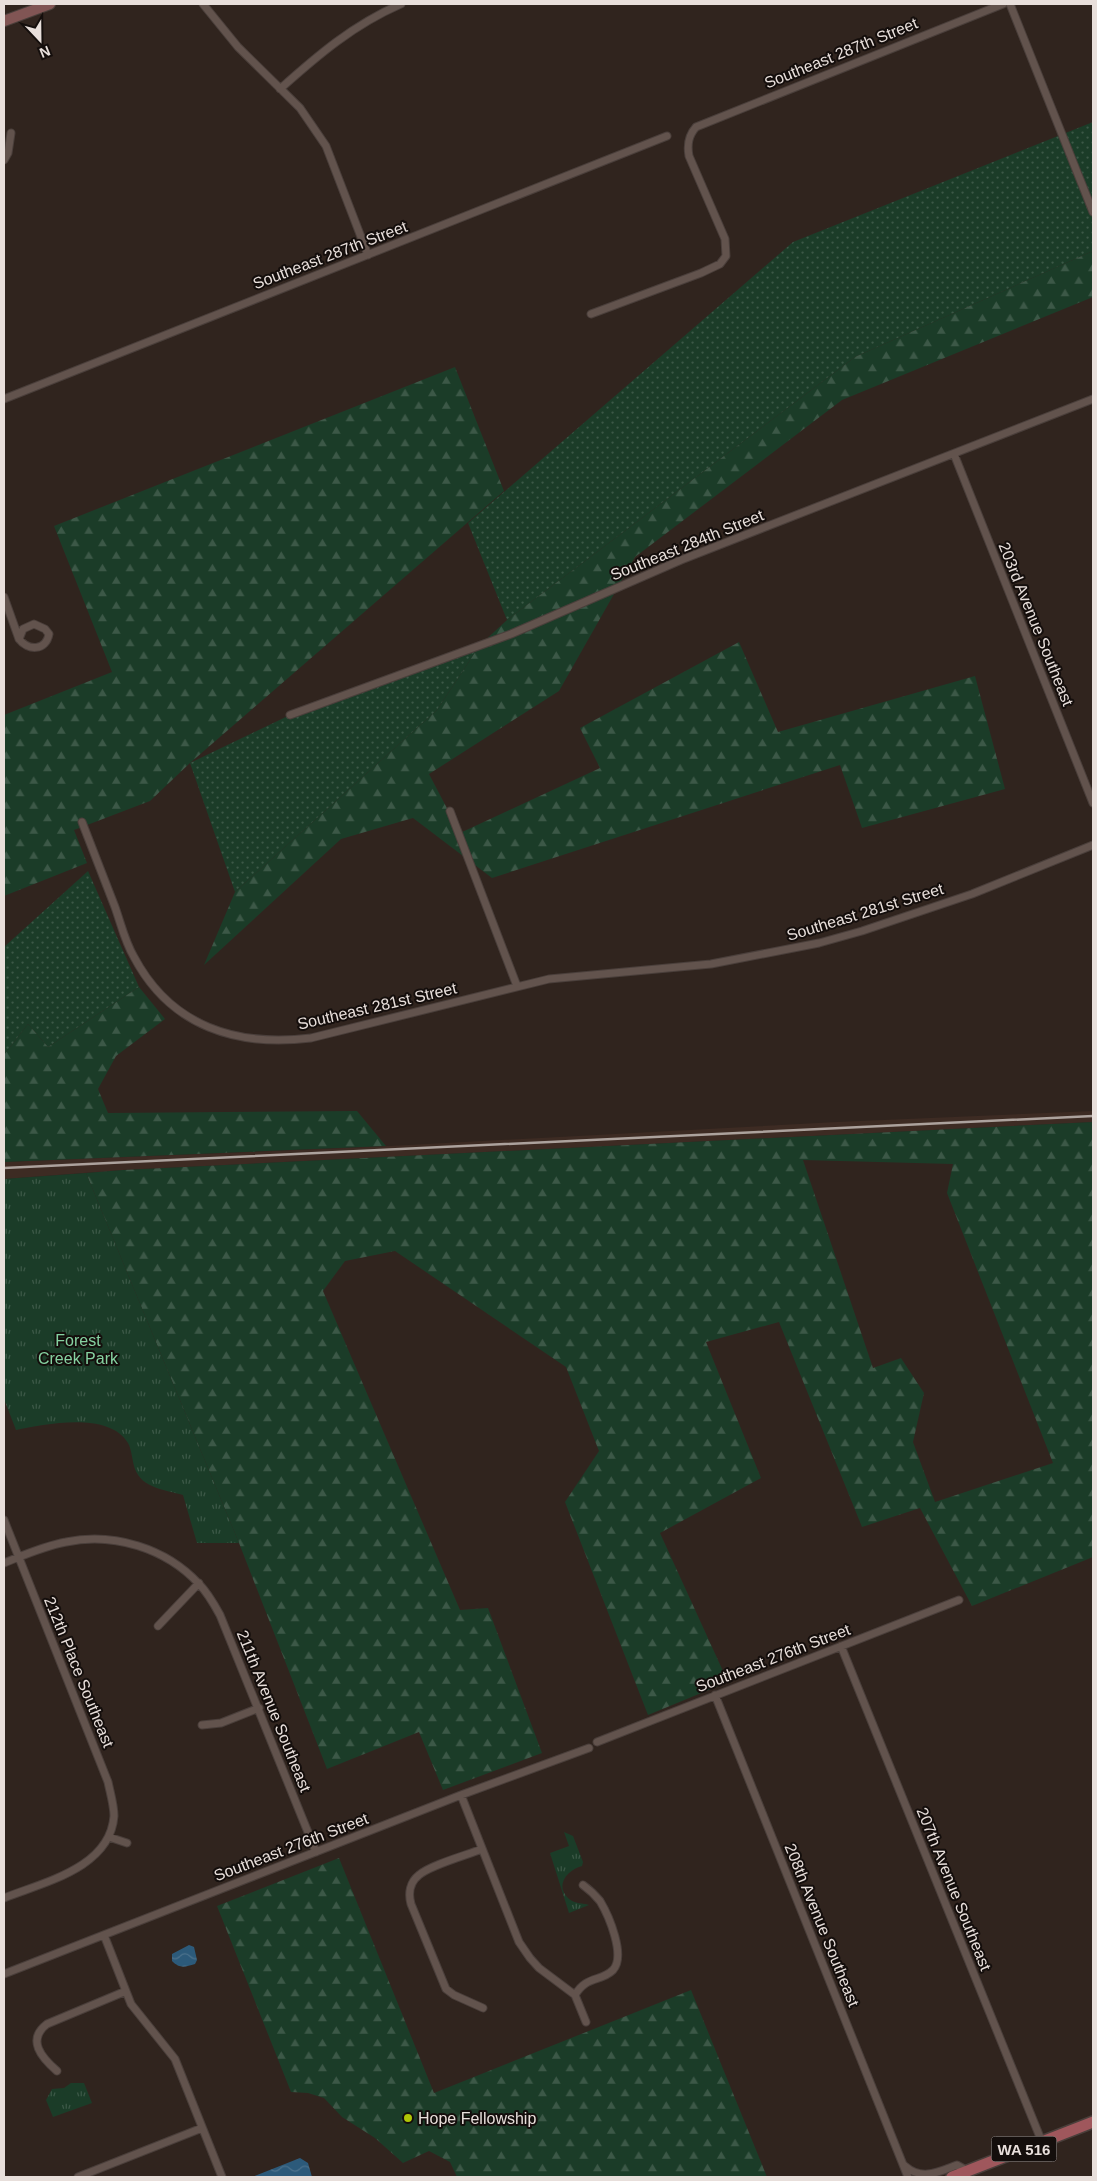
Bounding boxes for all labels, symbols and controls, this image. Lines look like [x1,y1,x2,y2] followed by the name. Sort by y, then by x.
[762,14,921,92] street label: Southeast 287th Street
[15,15,65,65] north arrow
[37,43,53,61] text: N
[251,218,410,292] street label: Southeast 287th Street
[608,506,767,584] street label: Southeast 284th Street
[995,540,1077,709] street label: 203rd Avenue Southeast
[785,880,946,944] street label: Southeast 281st Street
[296,979,459,1033] street label: Southeast 281st Street
[38,1332,119,1367] park label: Forest Creek Park
[41,1594,117,1750] street label: 212th Place Southeast
[694,1621,853,1695] street label: Southeast 276th Street
[234,1628,314,1795] street label: 211th Avenue Southeast
[914,1805,995,1973] street label: 207th Avenue Southeast
[212,1810,371,1884] street label: Southeast 276th Street
[782,1841,863,2009] street label: 208th Avenue Southeast
[418,2110,536,2127] place label: Hope Fellowship
[402,2112,414,2124] marker: Hope Fellowship
[992,2136,1056,2162] road number: WA 516

